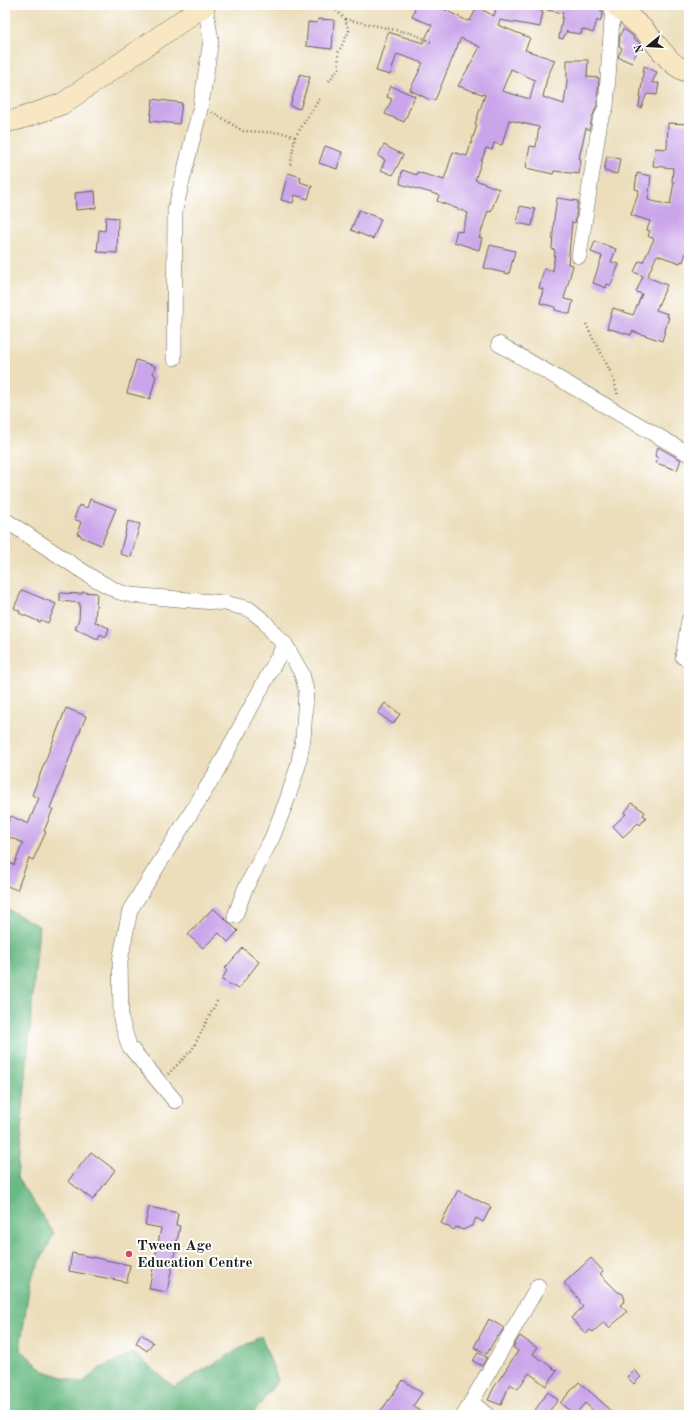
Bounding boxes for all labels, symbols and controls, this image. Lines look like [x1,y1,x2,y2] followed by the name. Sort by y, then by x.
[628,26,668,66] north arrow
[633,42,646,54] text: N
[137,1239,253,1271] place label: Tween Age Education Centre
[124,1249,134,1259] marker: Tween Age Education Centre

